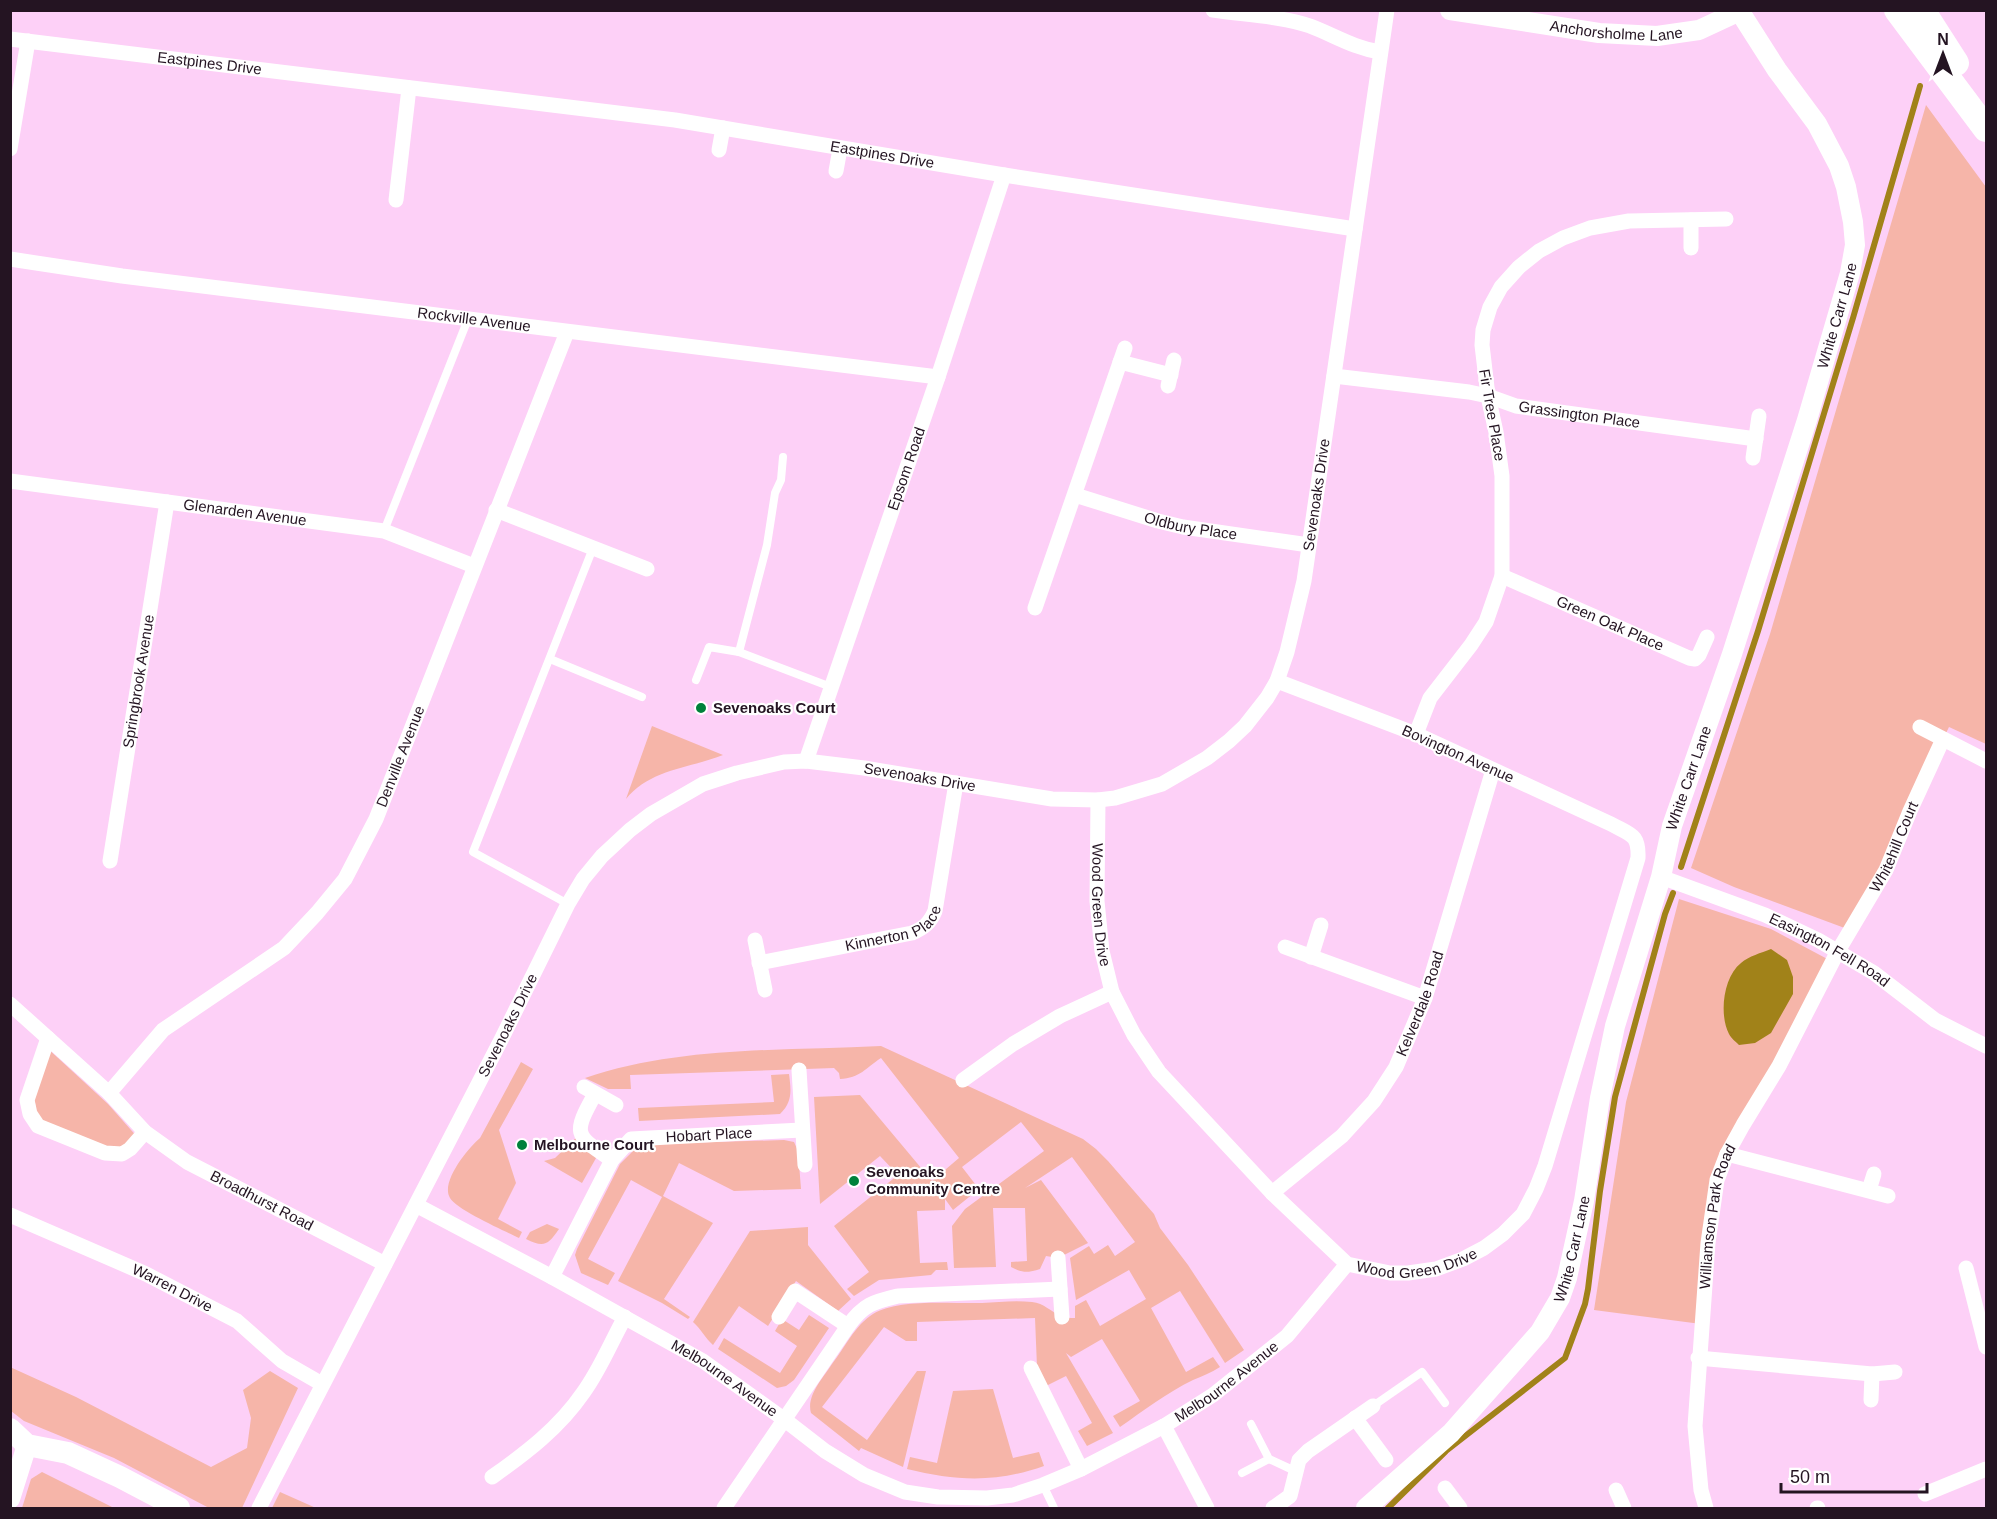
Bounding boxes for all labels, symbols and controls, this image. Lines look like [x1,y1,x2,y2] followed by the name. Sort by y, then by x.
[1549,17,1684,44] street label: Anchorsholme Lane
[1913,24,1973,84] north arrow
[1937,31,1949,48] text: N
[156,48,263,78] street label: Eastpines Drive
[829,137,936,171] street label: Eastpines Drive
[1814,261,1860,370] street label: White Carr Lane
[416,304,532,335] street label: Rockville Avenue
[1476,367,1509,462] street label: Fir Tree Place
[1517,397,1641,431] street label: Grassington Place
[884,425,928,512] street label: Epsom Road
[1299,437,1333,552] street label: Sevenoaks Drive
[182,495,308,529] street label: Glenarden Avenue
[1142,508,1238,543] street label: Oldbury Place
[1554,592,1666,654] street label: Green Oak Place
[119,613,157,749] street label: Springbrook Avenue
[713,699,836,716] place label: Sevenoaks Court
[694,701,708,715] marker: Sevenoaks Court
[373,703,428,809] street label: Denville Avenue
[1400,721,1517,786] street label: Bovington Avenue
[1662,724,1714,832] street label: White Carr Lane
[862,759,977,794] street label: Sevenoaks Drive
[1866,798,1922,895] street label: Whitehill Court
[1089,843,1114,968] street label: Wood Green Drive
[844,904,944,954] street label: Kinnerton Place
[1767,909,1893,990] street label: Easington Fell Road
[1392,949,1447,1059] street label: Kelverdale Road
[474,971,540,1080] street label: Sevenoaks Drive
[665,1124,753,1145] street label: Hobart Place
[534,1136,654,1153] place label: Melbourne Court
[515,1138,529,1152] marker: Melbourne Court
[1696,1141,1739,1290] street label: Williamson Park Road
[866,1163,1000,1197] place label: Sevenoaks Community Centre
[208,1167,316,1234] street label: Broadhurst Road
[847,1174,861,1188] marker: Sevenoaks Community Centre
[1550,1195,1593,1304] street label: White Carr Lane
[1355,1244,1480,1281] street label: Wood Green Drive
[130,1260,216,1315] street label: Warren Drive
[668,1336,781,1420] street label: Melbourne Avenue
[1171,1337,1281,1425] street label: Melbourne Avenue
[1781,1456,1926,1494] scale bar
[1790,1467,1830,1487] text: 50 m

